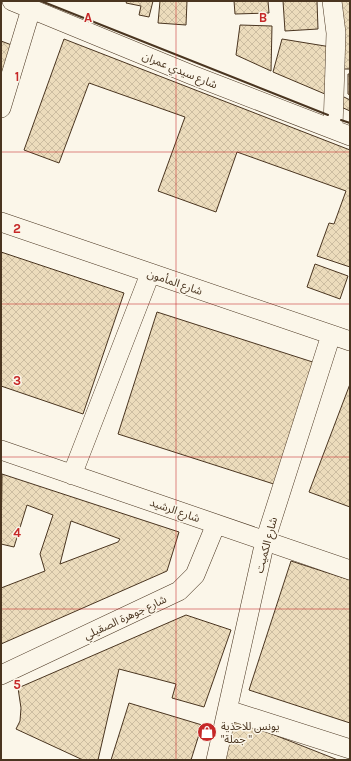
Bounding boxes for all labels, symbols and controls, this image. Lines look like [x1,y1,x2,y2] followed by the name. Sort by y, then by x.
[84,10,92,25] text: A
[259,10,267,25] text: B
[139,50,220,94] street label: شارع سيدي عمران
[15,69,19,84] text: 1
[13,221,21,236] text: 2
[145,267,205,299] street label: شارع المأمون
[13,373,21,388] text: 3
[148,496,202,526] street label: شارع الرشيد
[253,515,281,575] street label: شارع الكميت
[13,525,21,540] text: 4
[82,592,170,645] street label: شارع جوهرة الصقيلي
[13,677,21,692] text: 5
[221,720,279,746] place label: يونس للاحذية "جملة "
[196,721,218,743] shop icon: يونس للاحذية "جملة "

